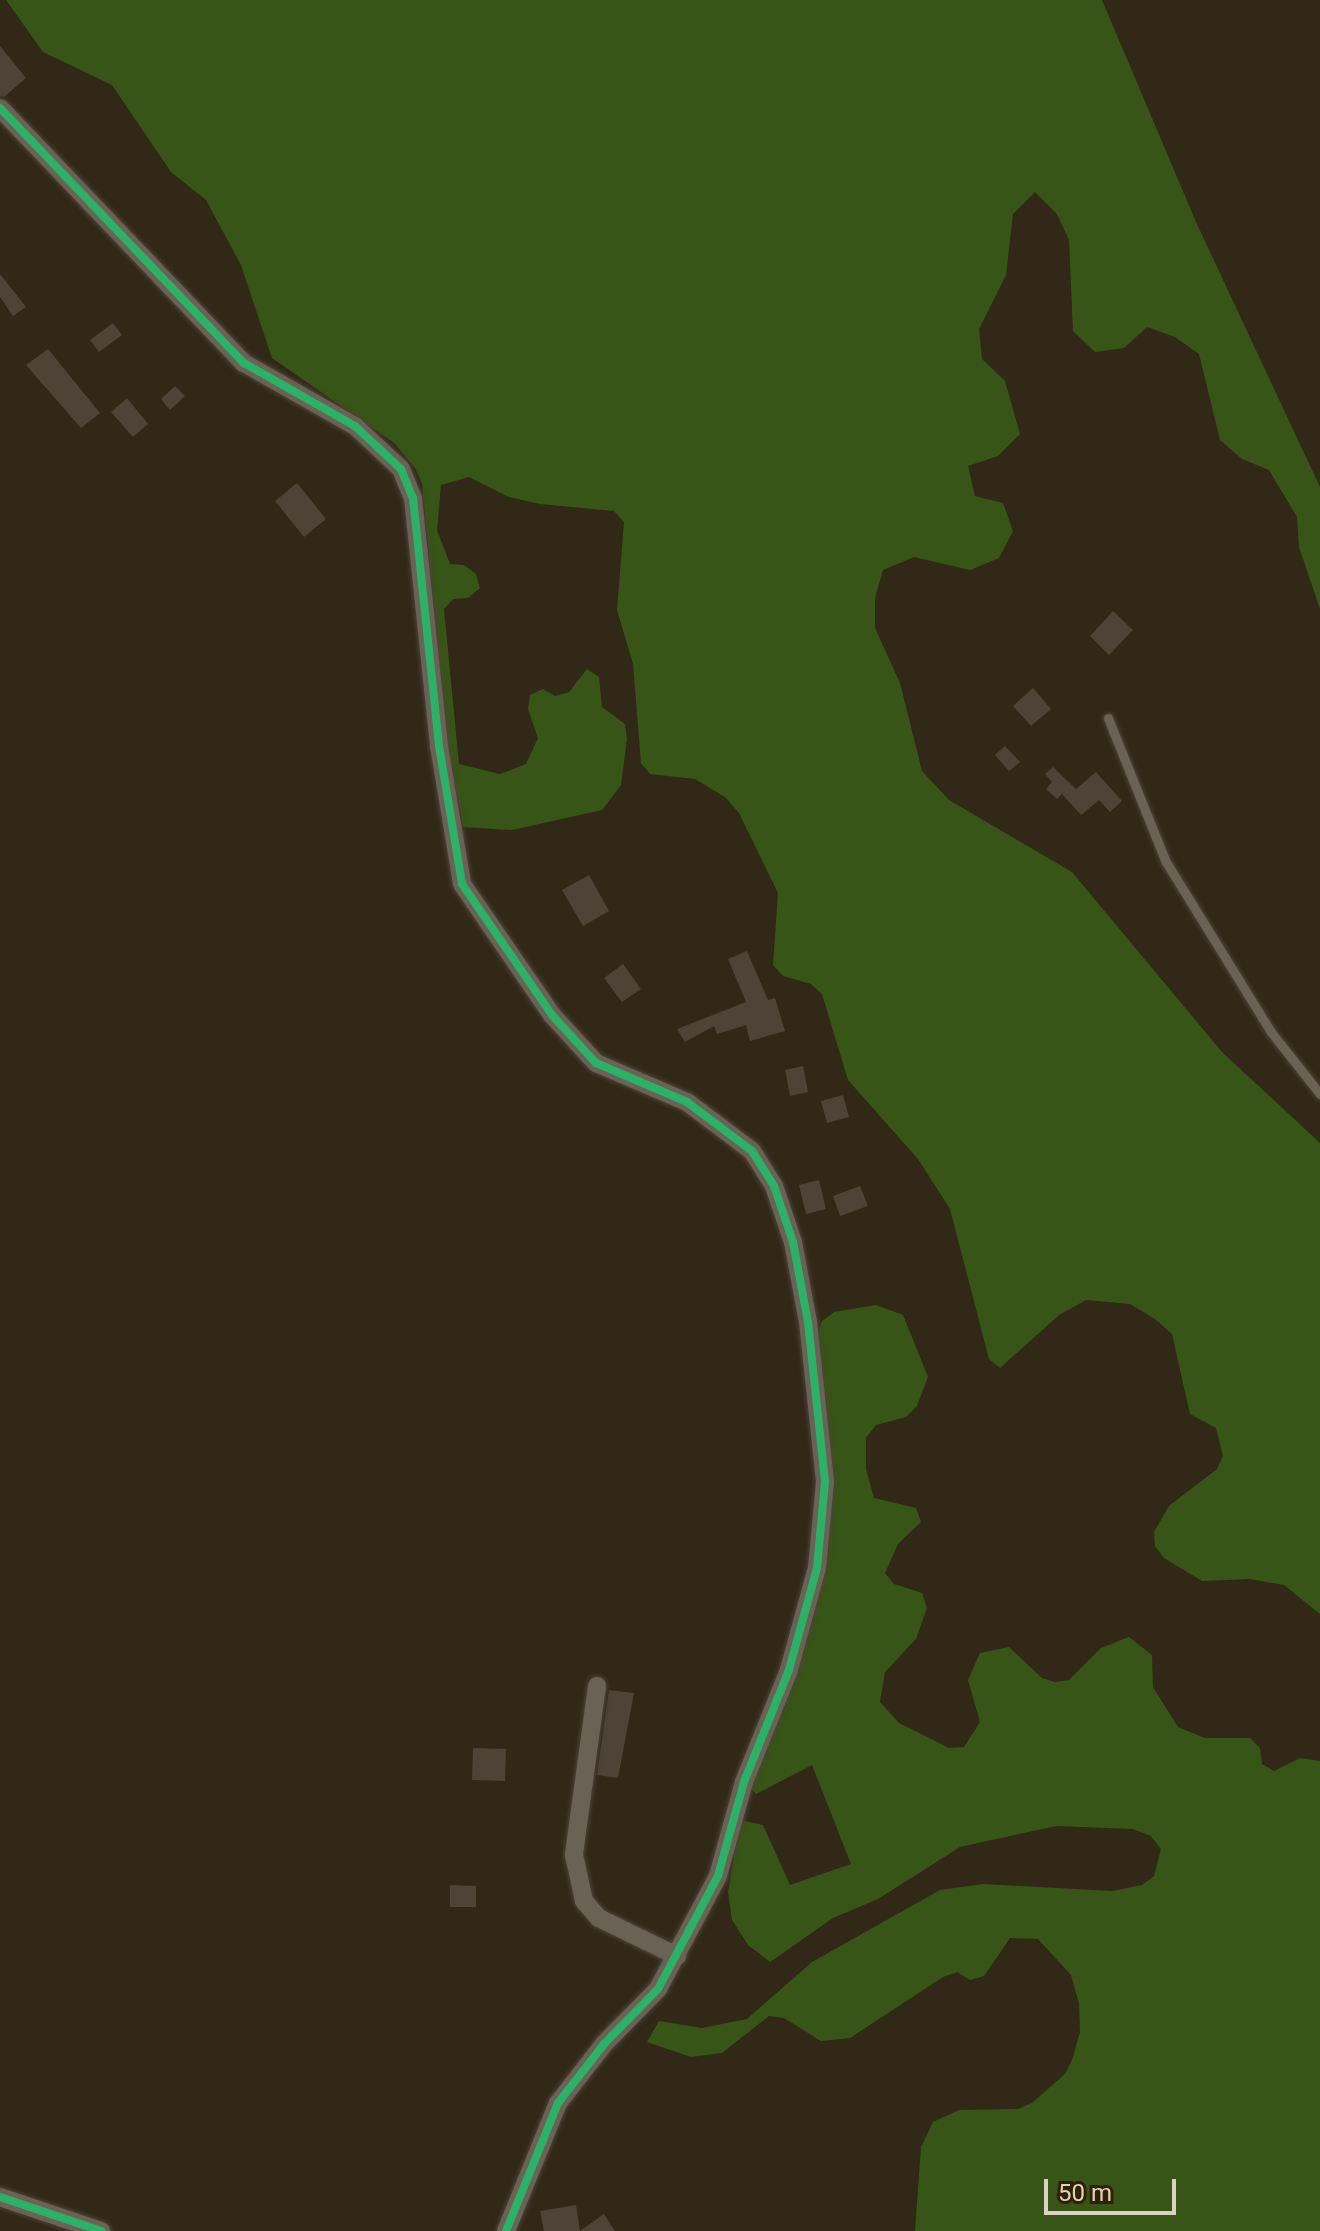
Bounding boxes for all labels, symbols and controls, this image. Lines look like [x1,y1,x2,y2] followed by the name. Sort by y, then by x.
[1048,2163,1180,2213] scale bar
[1058,2179,1112,2207] text: 50 m

